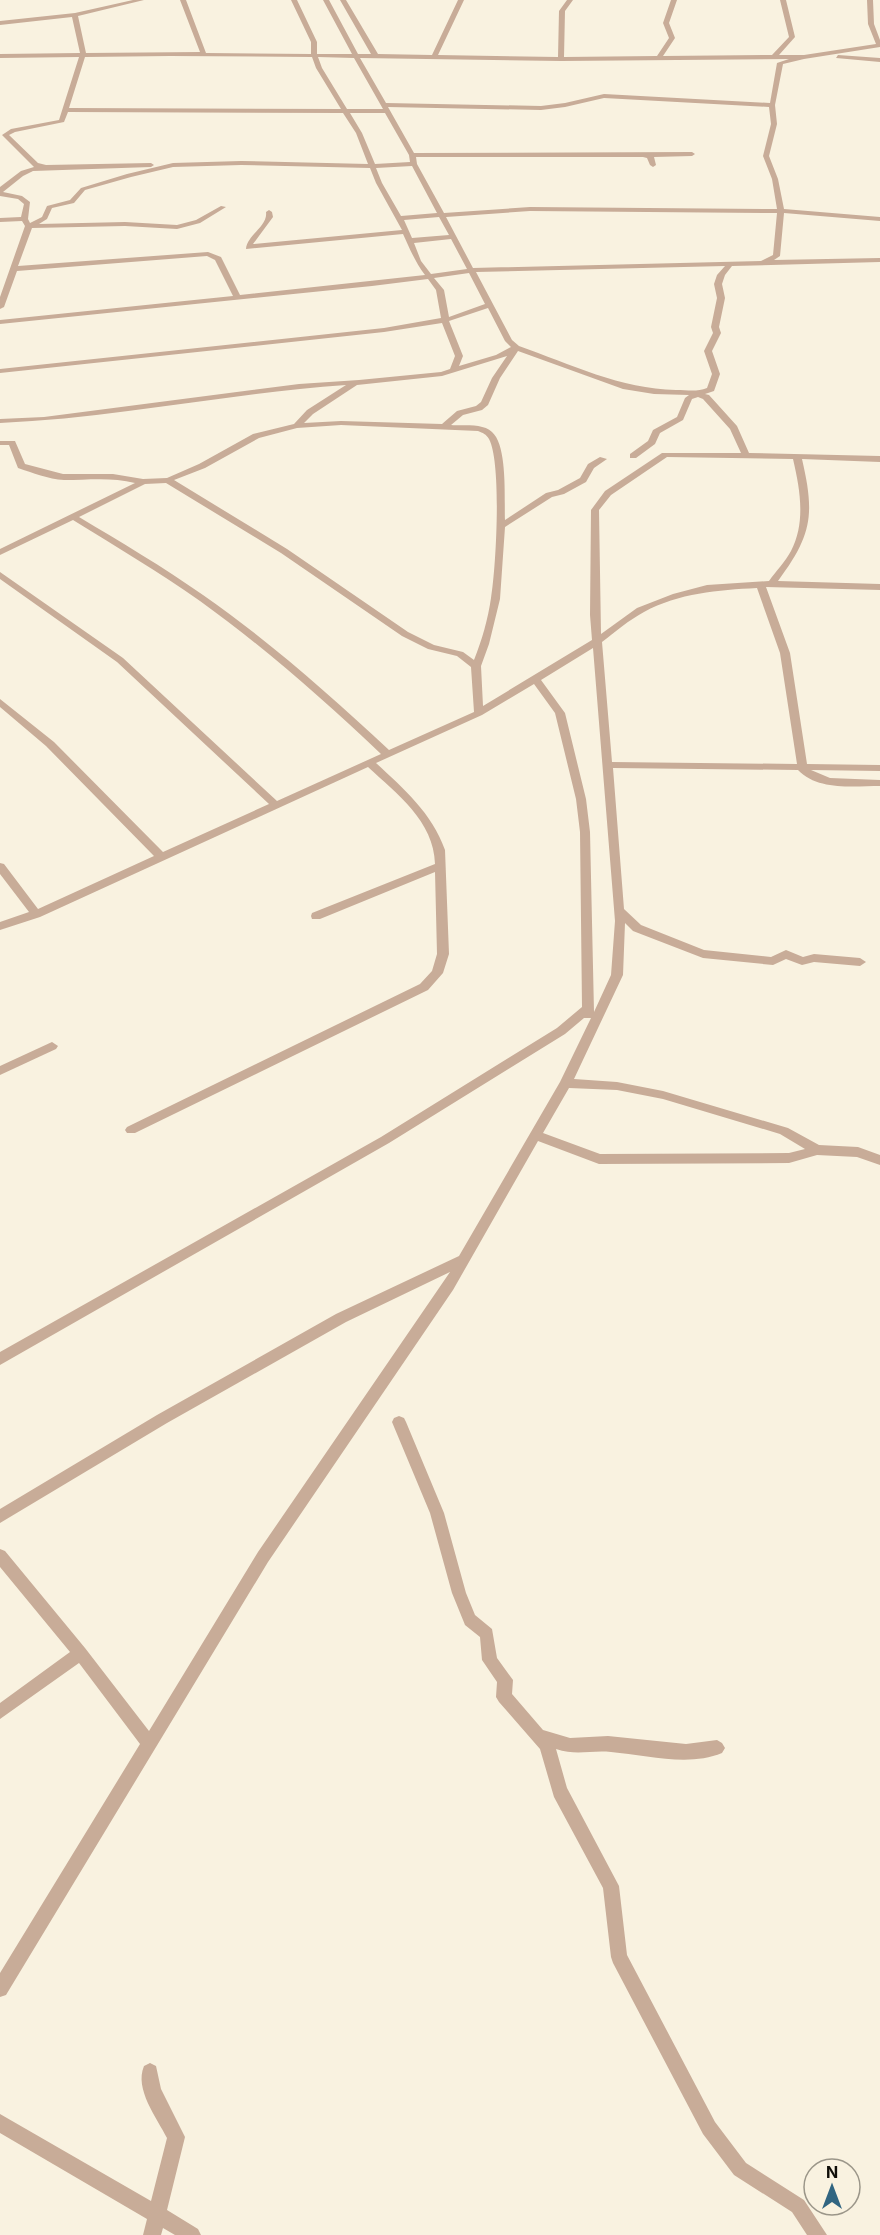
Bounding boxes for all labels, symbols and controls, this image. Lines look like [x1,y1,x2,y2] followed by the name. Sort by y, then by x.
[802,2157,862,2217] north arrow
[826,2162,838,2182] text: N

